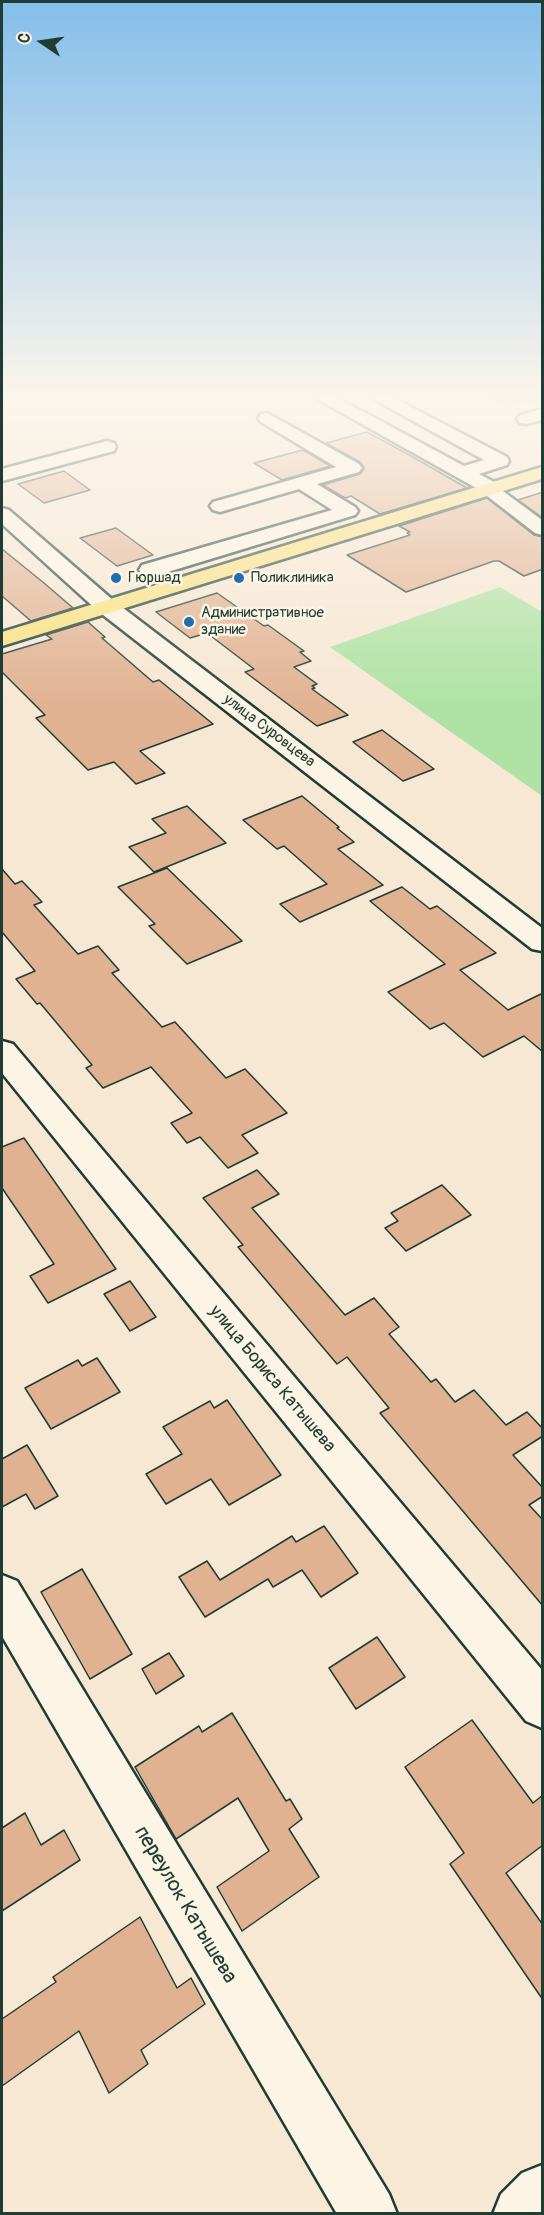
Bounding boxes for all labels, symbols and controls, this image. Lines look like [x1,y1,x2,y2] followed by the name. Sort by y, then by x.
[12,12,72,72] north arrow
[14,31,35,45] text: С
[128,569,181,587] place label: Гюршад
[251,569,334,587] place label: Поликлиника
[109,571,123,585] marker: Гюршад
[232,571,246,585] marker: Поликлиника
[201,604,324,639] place label: Административное здание
[182,615,196,629] marker: Административное здание
[220,691,318,771] street label: улица Суровцева
[204,1301,340,1457] street label: улица Бориса Катышева
[128,1822,242,1988] street label: переулок Катышева

